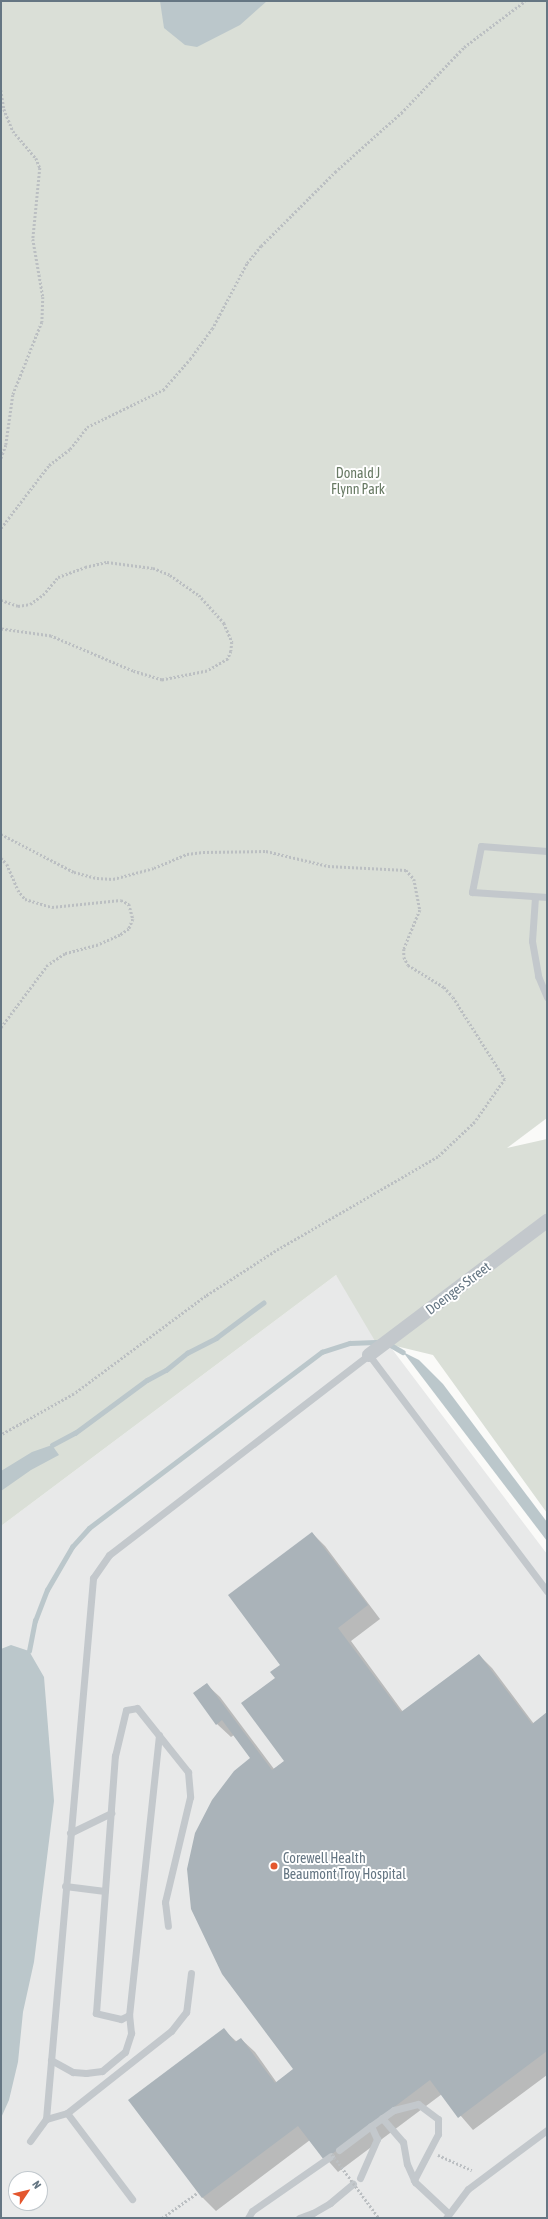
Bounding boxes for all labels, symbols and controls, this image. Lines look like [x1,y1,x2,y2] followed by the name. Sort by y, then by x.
[331,465,385,498] park label: Donald J Flynn Park
[422,1258,494,1318] street label: Doenges Street
[283,1850,406,1882] place label: Corewell Health Beaumont Troy Hospital
[268,1860,280,1872] marker: Corewell Health Beaumont Troy Hospital
[8,2171,48,2211] north arrow
[30,2179,44,2191] text: N

